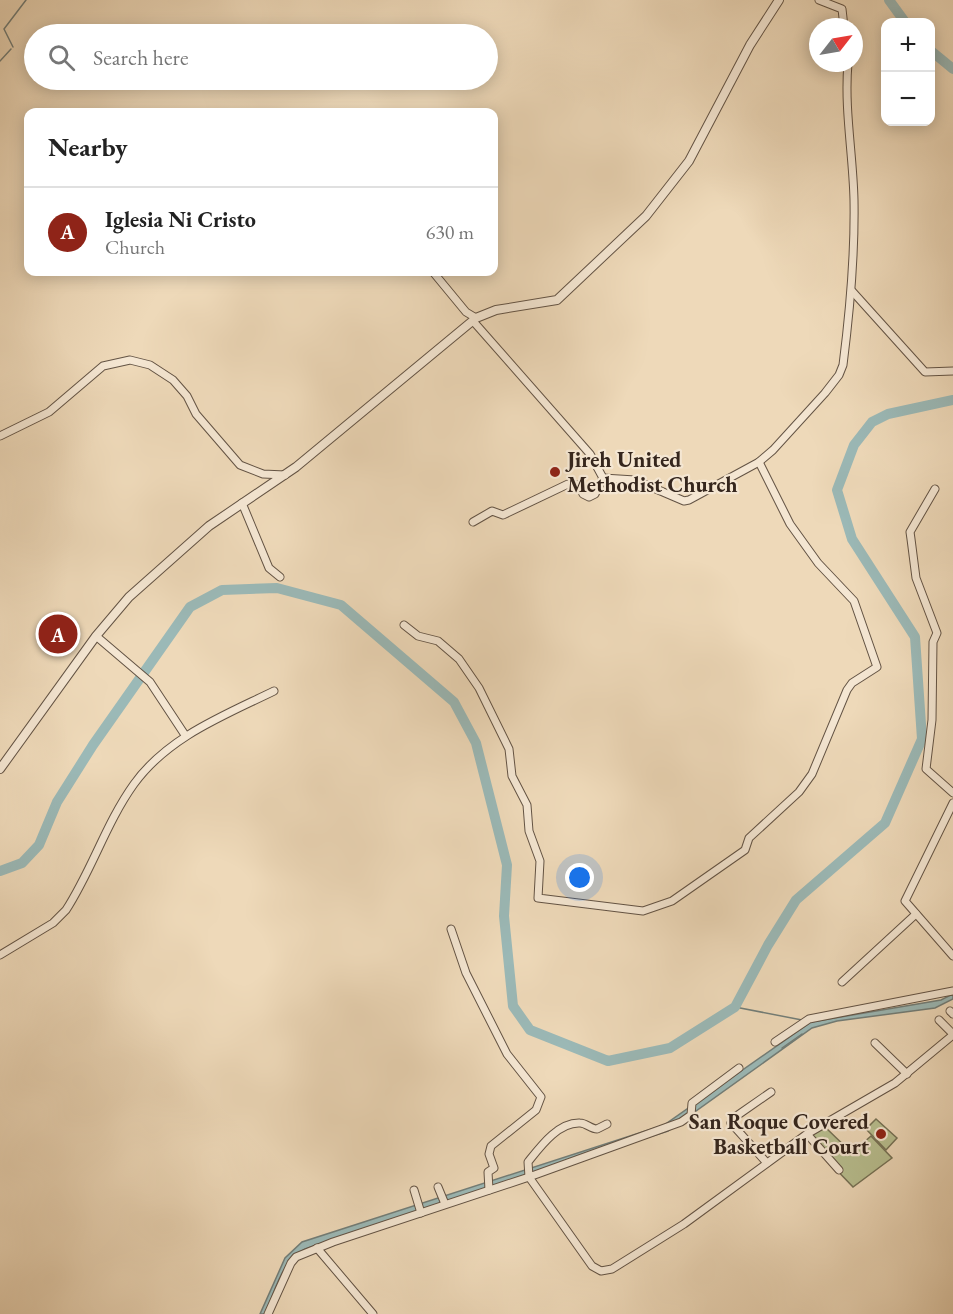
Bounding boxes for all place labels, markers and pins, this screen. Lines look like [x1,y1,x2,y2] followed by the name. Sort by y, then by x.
[565,445,738,499] place label: Jireh United Methodist Church
[548,465,562,479] marker: Jireh United Methodist Church
[38,612,78,656] pin: A
[689,1107,870,1161] place label: San Roque Covered Basketball Court
[874,1127,888,1141] marker: San Roque Covered Basketball Court

